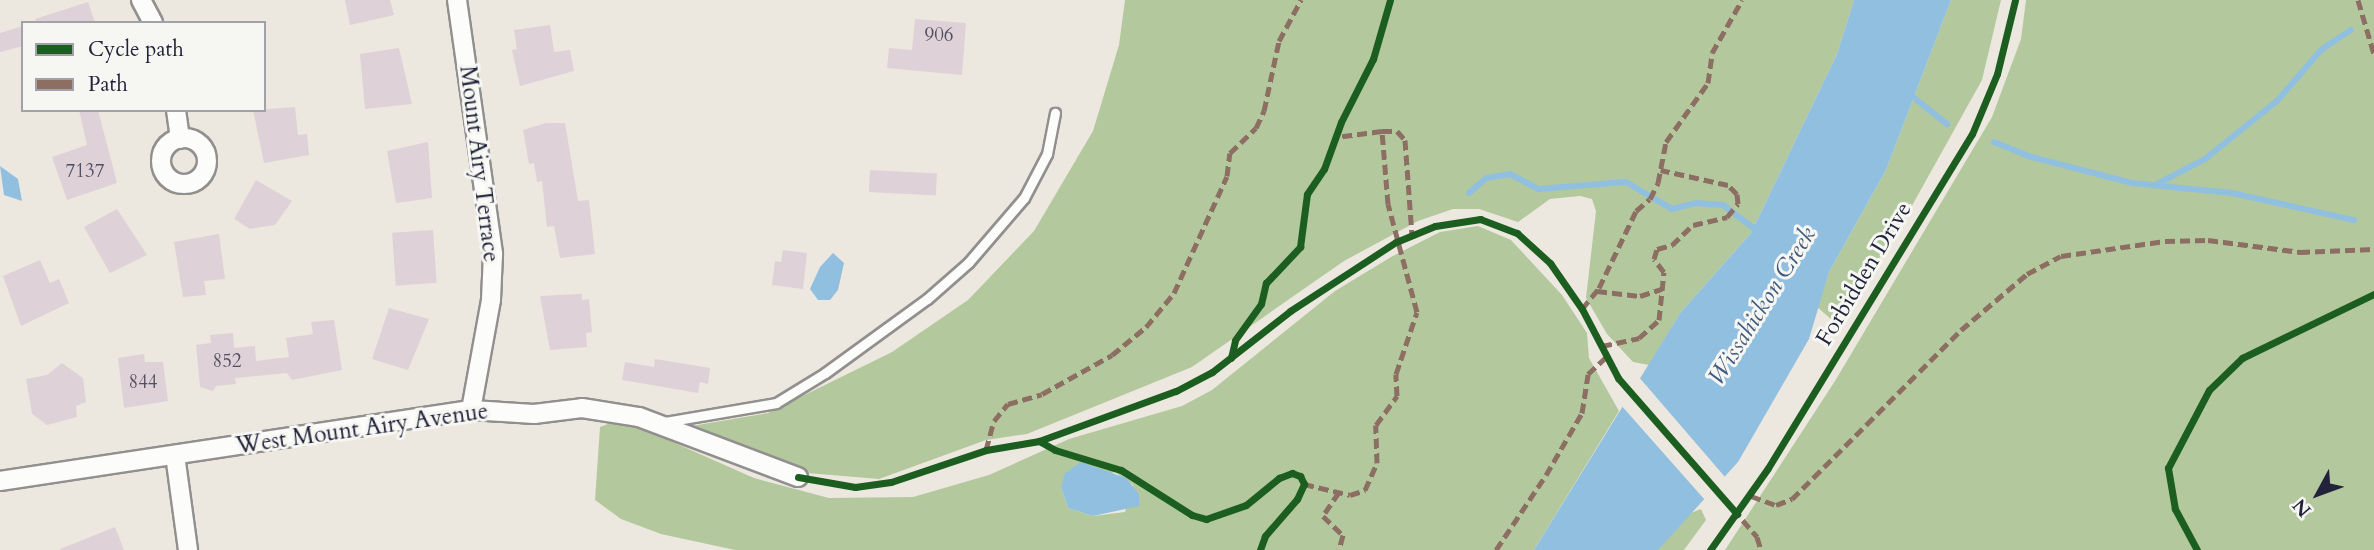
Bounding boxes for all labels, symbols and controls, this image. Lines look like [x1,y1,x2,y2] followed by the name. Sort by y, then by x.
[21,21,266,112] legend
[924,25,954,47] house number: 906
[88,35,184,64] text: Cycle path
[453,64,505,264] street label: Mount Airy Terrace
[88,70,128,99] text: Path
[66,161,104,183] house number: 7137
[1810,197,1918,351] street label: Forbidden Drive
[1702,222,1822,390] water label: Wissahickon Creek
[212,351,242,373] house number: 852
[128,372,158,394] house number: 844
[234,398,490,460] street label: West Mount Airy Avenue
[2283,459,2353,529] north arrow
[2287,493,2317,523] text: N

